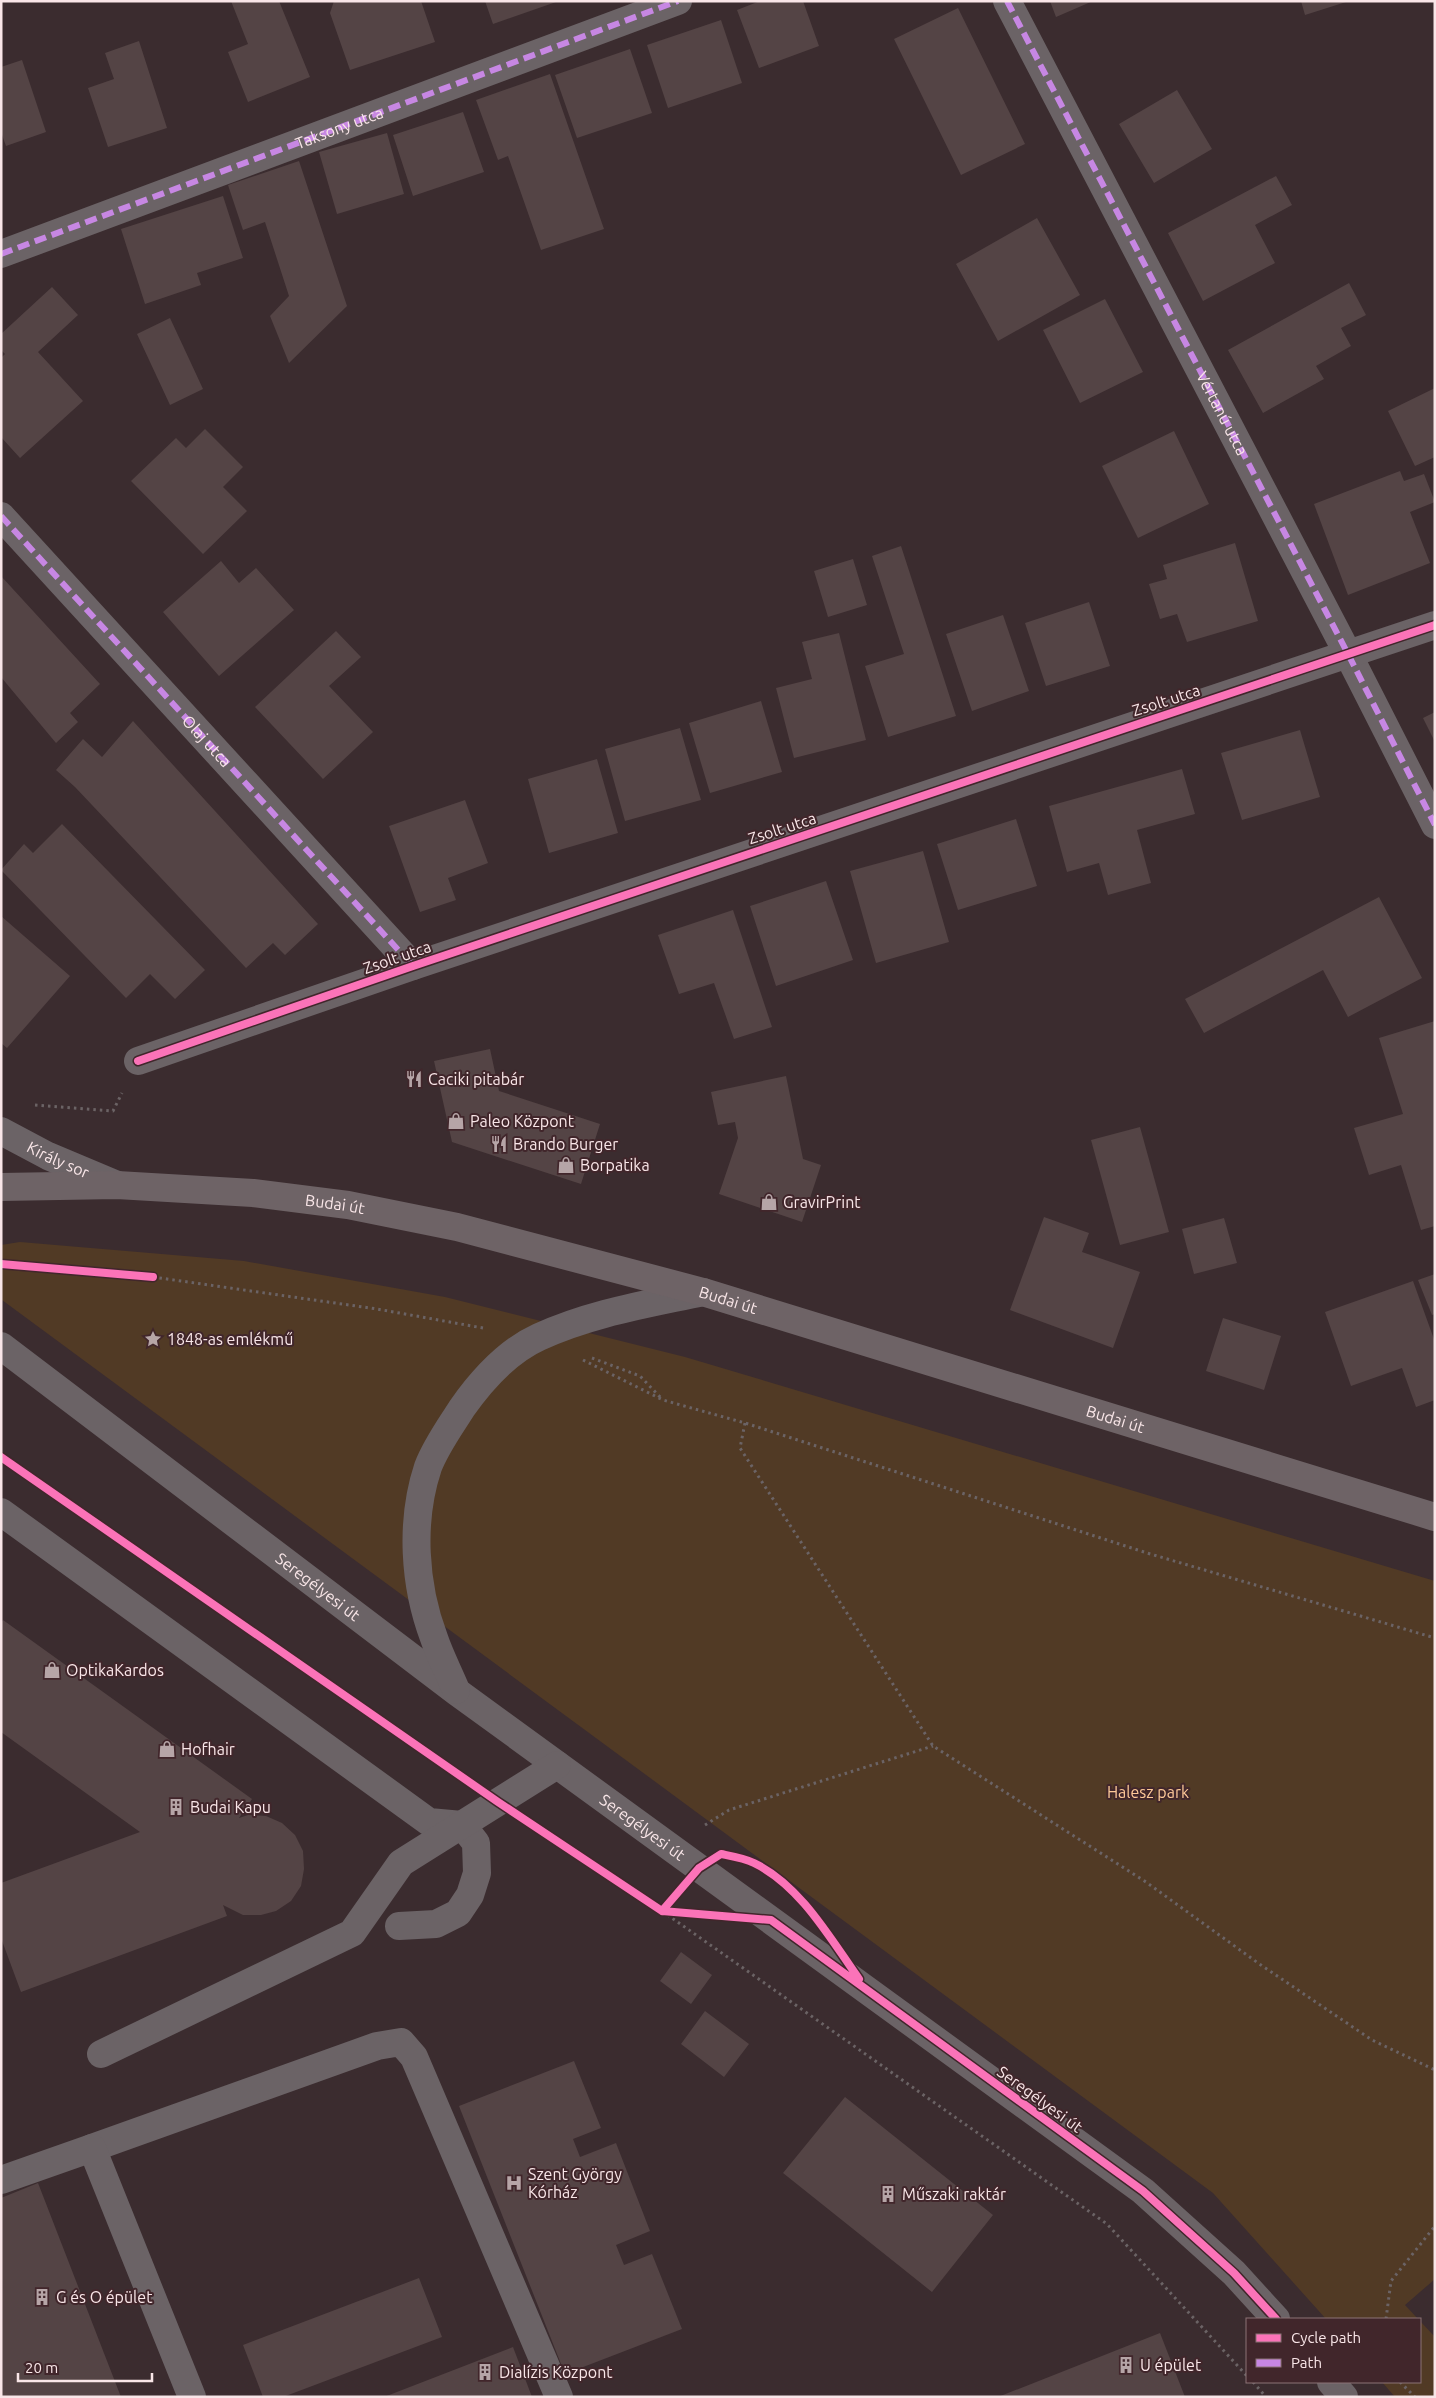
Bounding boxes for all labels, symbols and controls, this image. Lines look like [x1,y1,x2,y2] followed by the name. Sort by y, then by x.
[293,103,386,152] street label: Taksony utca
[1193,368,1252,458] street label: Vértanú utca
[1130,681,1202,719] street label: Zsolt utca
[179,711,235,770] street label: Olaj utca
[746,809,818,847] street label: Zsolt utca
[361,937,433,977] street label: Zsolt utca
[404,1069,424,1089] restaurant icon: Caciki pitabár
[428,1070,524,1088] place label: Caciki pitabár
[446,1111,466,1131] shop icon: Paleo Központ
[470,1112,575,1130] place label: Paleo Központ
[489,1134,509,1154] restaurant icon: Brando Burger
[513,1135,618,1153] place label: Brando Burger
[24,1138,92,1181] street label: Király sor
[556,1155,576,1175] shop icon: Borpatika
[580,1156,650,1174] place label: Borpatika
[304,1191,367,1217] street label: Budai út
[759,1192,779,1212] shop icon: GravirPrint
[783,1193,861,1211] place label: GravirPrint
[697,1282,760,1317] street label: Budai út
[143,1329,163,1349] place icon: 1848-as emlékmű
[167,1330,293,1348] place label: 1848-as emlékmű
[1084,1401,1147,1436] street label: Budai út
[272,1549,364,1625] street label: Seregélyesi út
[42,1660,62,1680] shop icon: OptikaKardos
[66,1661,164,1679] place label: OptikaKardos
[157,1739,177,1759] shop icon: Hofhair
[181,1740,235,1758] place label: Hofhair
[1107,1783,1189,1801] park label: Halesz park
[597,1790,689,1864] street label: Seregélyesi út
[166,1797,186,1817] building icon: Budai Kapu
[190,1798,271,1816] place label: Budai Kapu
[994,2062,1087,2136] street label: Seregélyesi út
[528,2165,622,2201] place label: Szent György Kórház
[504,2173,524,2193] hospital icon: Szent György Kórház
[878,2184,898,2204] building icon: Műszaki raktár
[902,2185,1006,2203] place label: Műszaki raktár
[32,2287,52,2307] building icon: G és O épület
[56,2288,153,2306] place label: G és O épület
[1246,2318,1421,2383] legend
[1291,2329,1361,2346] text: Cycle path
[18,2350,151,2382] scale bar
[1291,2354,1322,2371] text: Path
[1116,2355,1136,2375] building icon: U épület
[1140,2356,1202,2374] place label: U épület
[25,2359,58,2376] text: 20 m
[475,2362,495,2382] building icon: Dialízis Központ
[499,2363,613,2381] place label: Dialízis Központ

